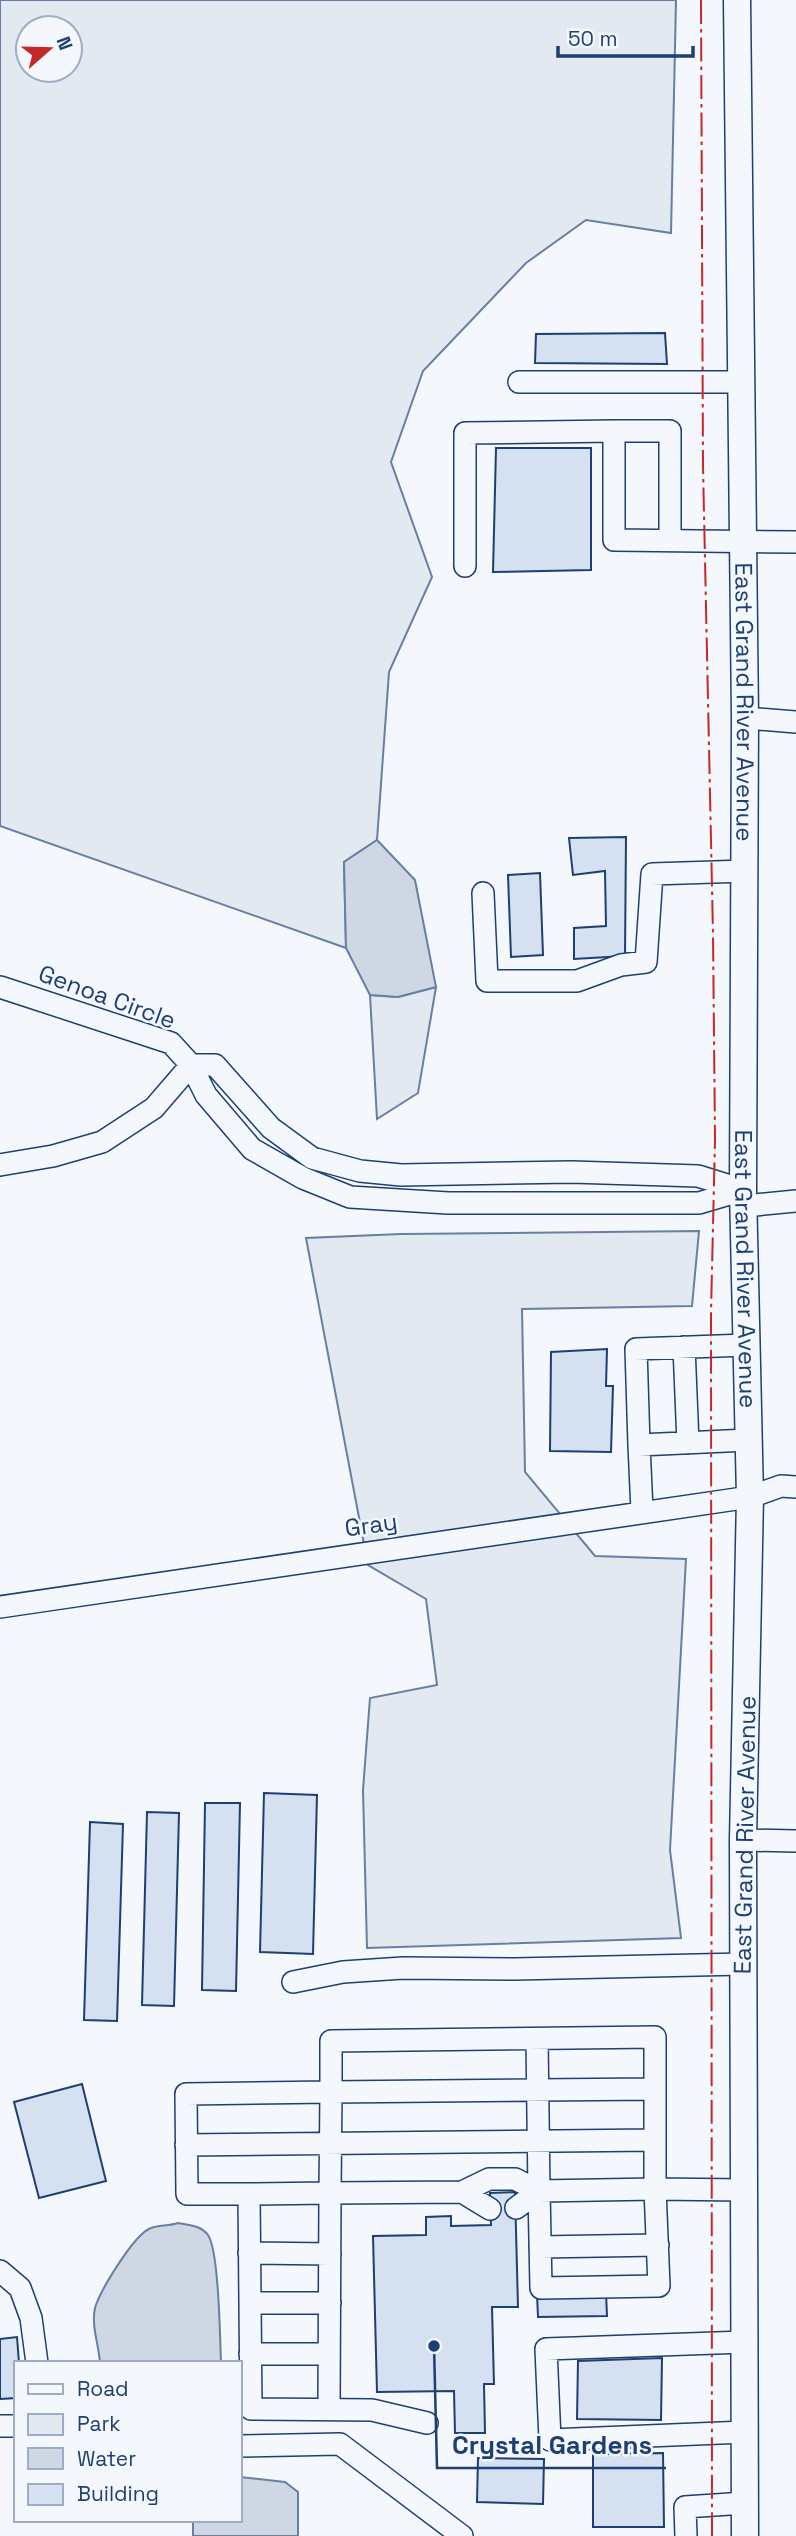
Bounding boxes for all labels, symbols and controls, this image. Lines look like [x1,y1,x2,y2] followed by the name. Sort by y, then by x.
[14,14,84,84] north arrow
[558,14,693,58] scale bar
[568,25,618,52] text: 50 m
[51,33,78,54] text: N
[728,562,761,842] street label: East Grand River Avenue
[34,957,180,1036] street label: Genoa Circle
[728,1129,764,1409] street label: East Grand River Avenue
[343,1505,399,1544] street label: Gray
[727,1695,762,1975] street label: East Grand River Avenue
[14,2361,242,2522] legend
[77,2375,129,2402] text: Road
[77,2410,121,2437] text: Park
[437,2421,666,2468] callout: Crystal Gardens
[452,2428,652,2462] text: Crystal Gardens
[77,2445,136,2472] text: Water
[77,2480,159,2507] text: Building

